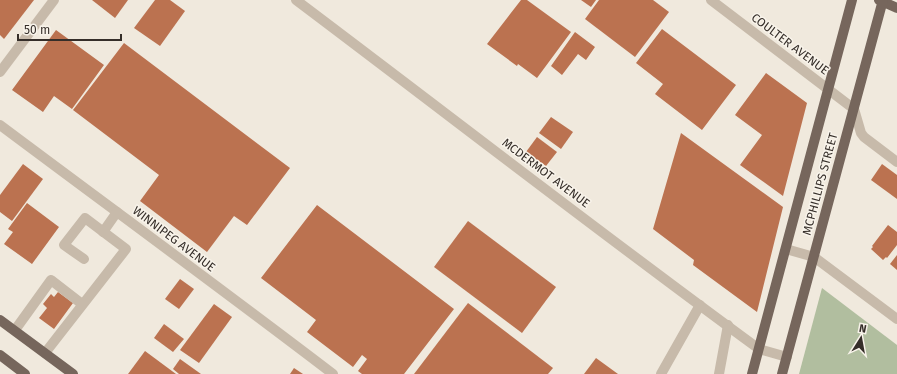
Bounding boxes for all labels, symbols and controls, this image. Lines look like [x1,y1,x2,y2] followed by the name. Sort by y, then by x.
[749,10,831,78] street label: COULTER AVENUE
[18,16,121,42] scale bar
[24,23,50,37] text: 50 m
[800,131,841,237] street label: MCPHILLIPS STREET
[499,135,593,211] street label: MCDERMOT AVENUE
[130,203,218,275] street label: WINNIPEG AVENUE
[841,318,881,358] north arrow
[858,322,868,336] text: N

